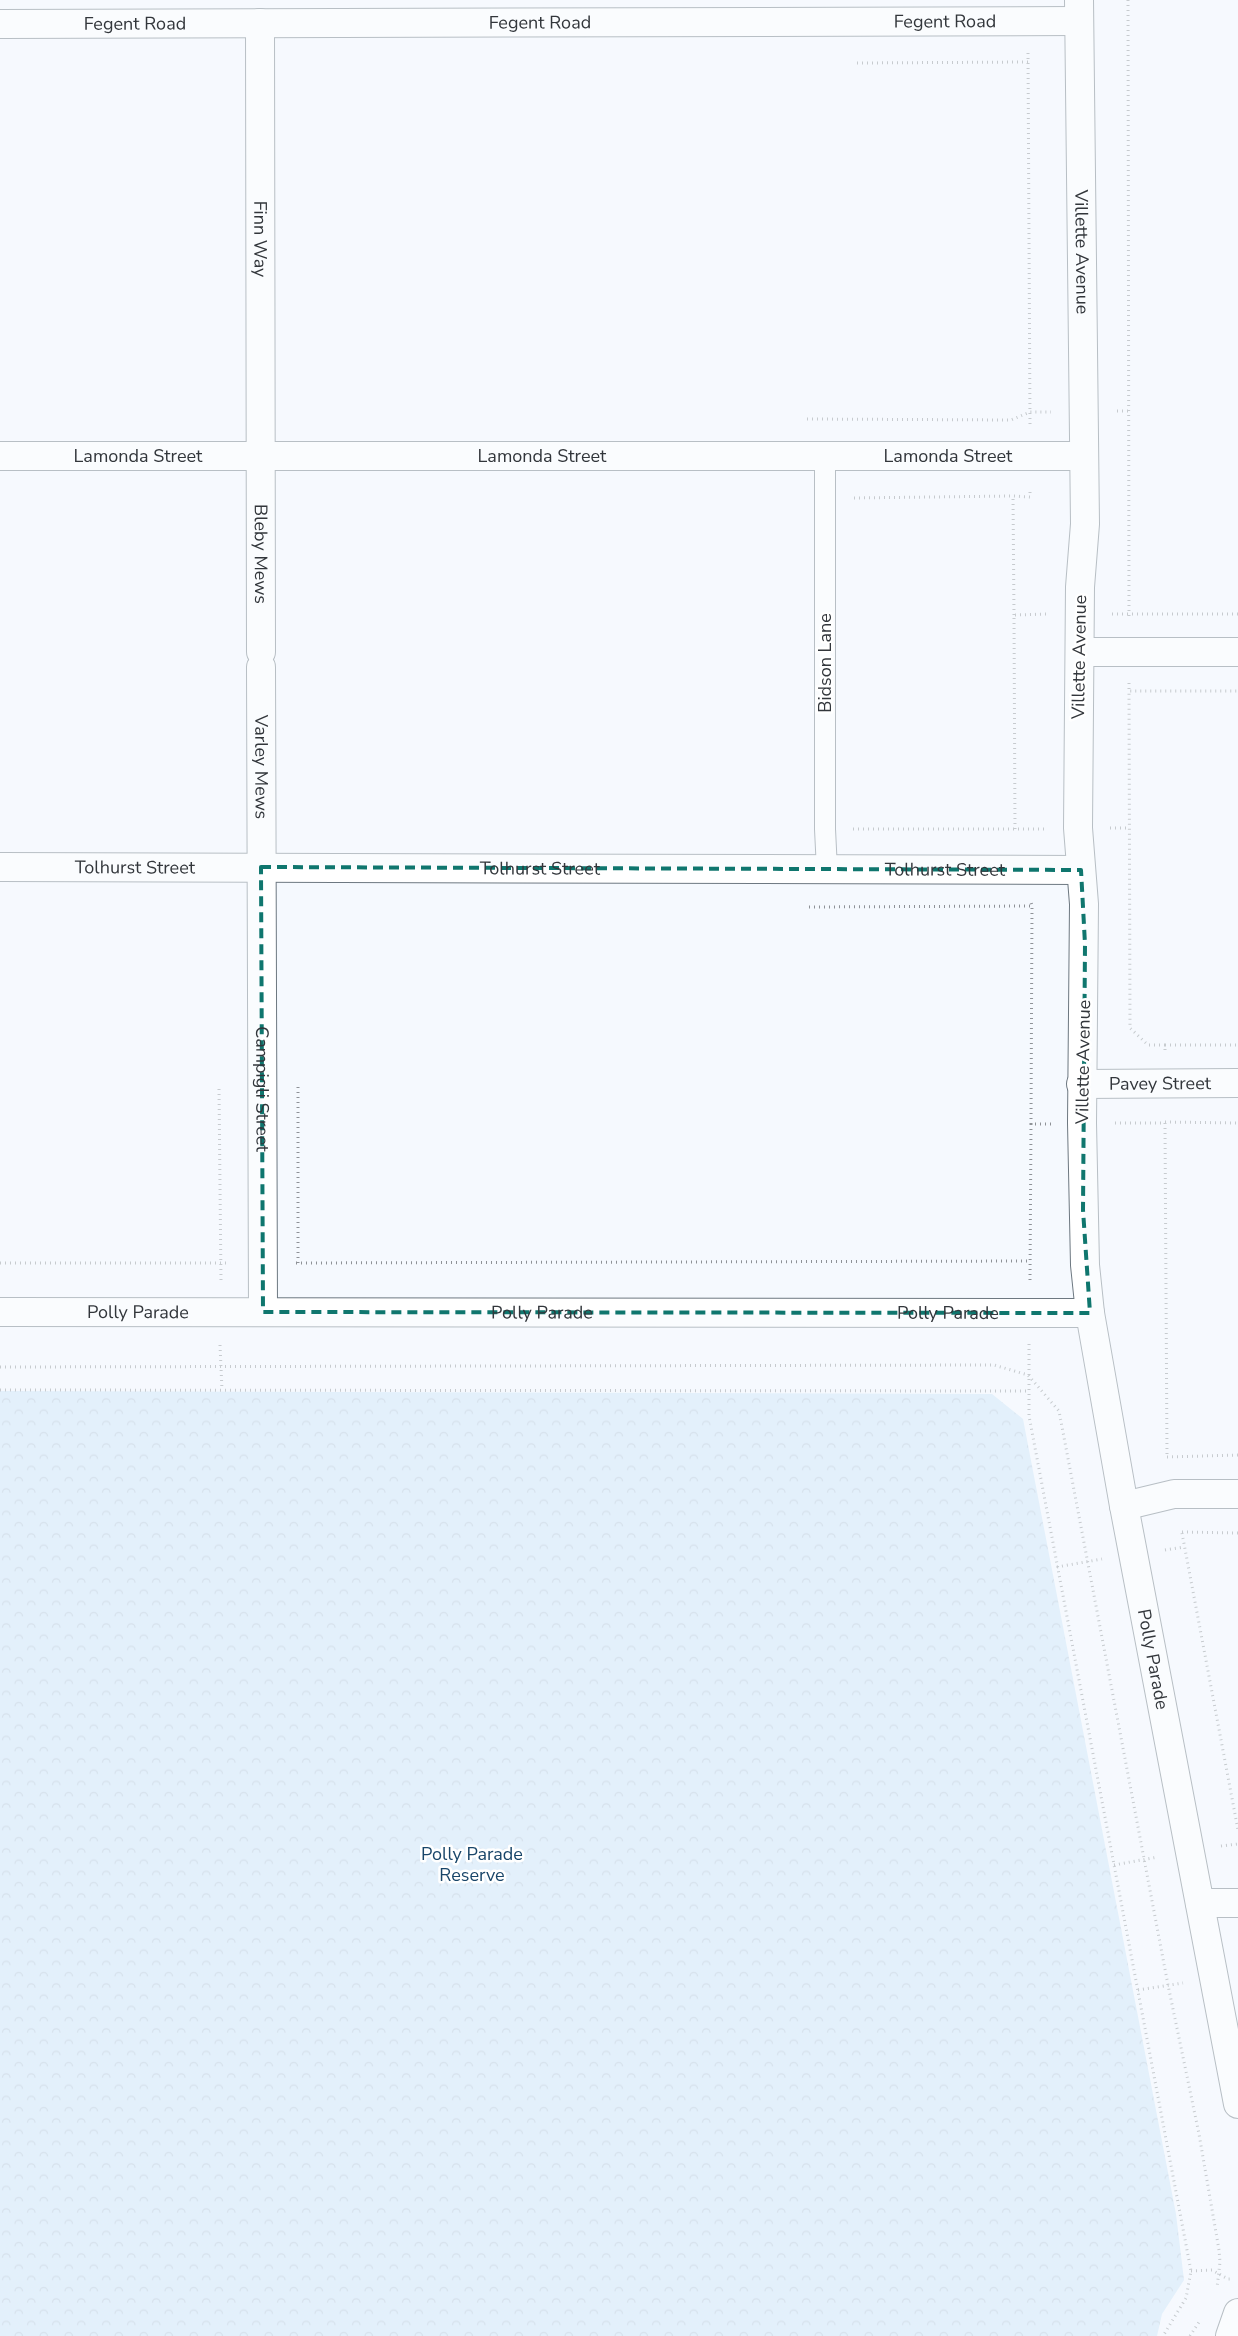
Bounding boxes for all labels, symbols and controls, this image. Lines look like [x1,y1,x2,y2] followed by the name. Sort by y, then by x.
[894,9,996,34] street label: Fegent Road
[489,10,591,35] street label: Fegent Road
[84,11,186,36] street label: Fegent Road
[1069,189,1095,314] street label: Villette Avenue
[248,201,272,278] street label: Finn Way
[74,444,203,468] street label: Lamonda Street
[478,444,607,468] street label: Lamonda Street
[884,444,1013,468] street label: Lamonda Street
[249,504,273,604] street label: Bleby Mews
[1066,595,1092,720] street label: Villette Avenue
[813,613,837,713] street label: Bidson Lane
[249,714,273,819] street label: Varley Mews
[75,855,196,880] street label: Tolhurst Street
[480,856,601,881] street label: Tolhurst Street
[885,857,1006,882] street label: Tolhurst Street
[1070,1000,1096,1125] street label: Villette Avenue
[250,1026,275,1152] street label: Campigli Street
[1109,1071,1212,1096] street label: Pavey Street
[87,1300,189,1324] street label: Polly Parade
[491,1300,593,1325] street label: Polly Parade
[897,1301,999,1325] street label: Polly Parade
[1132,1607,1175,1712] street label: Polly Parade
[421,1842,523,1887] park label: Polly Parade Reserve

